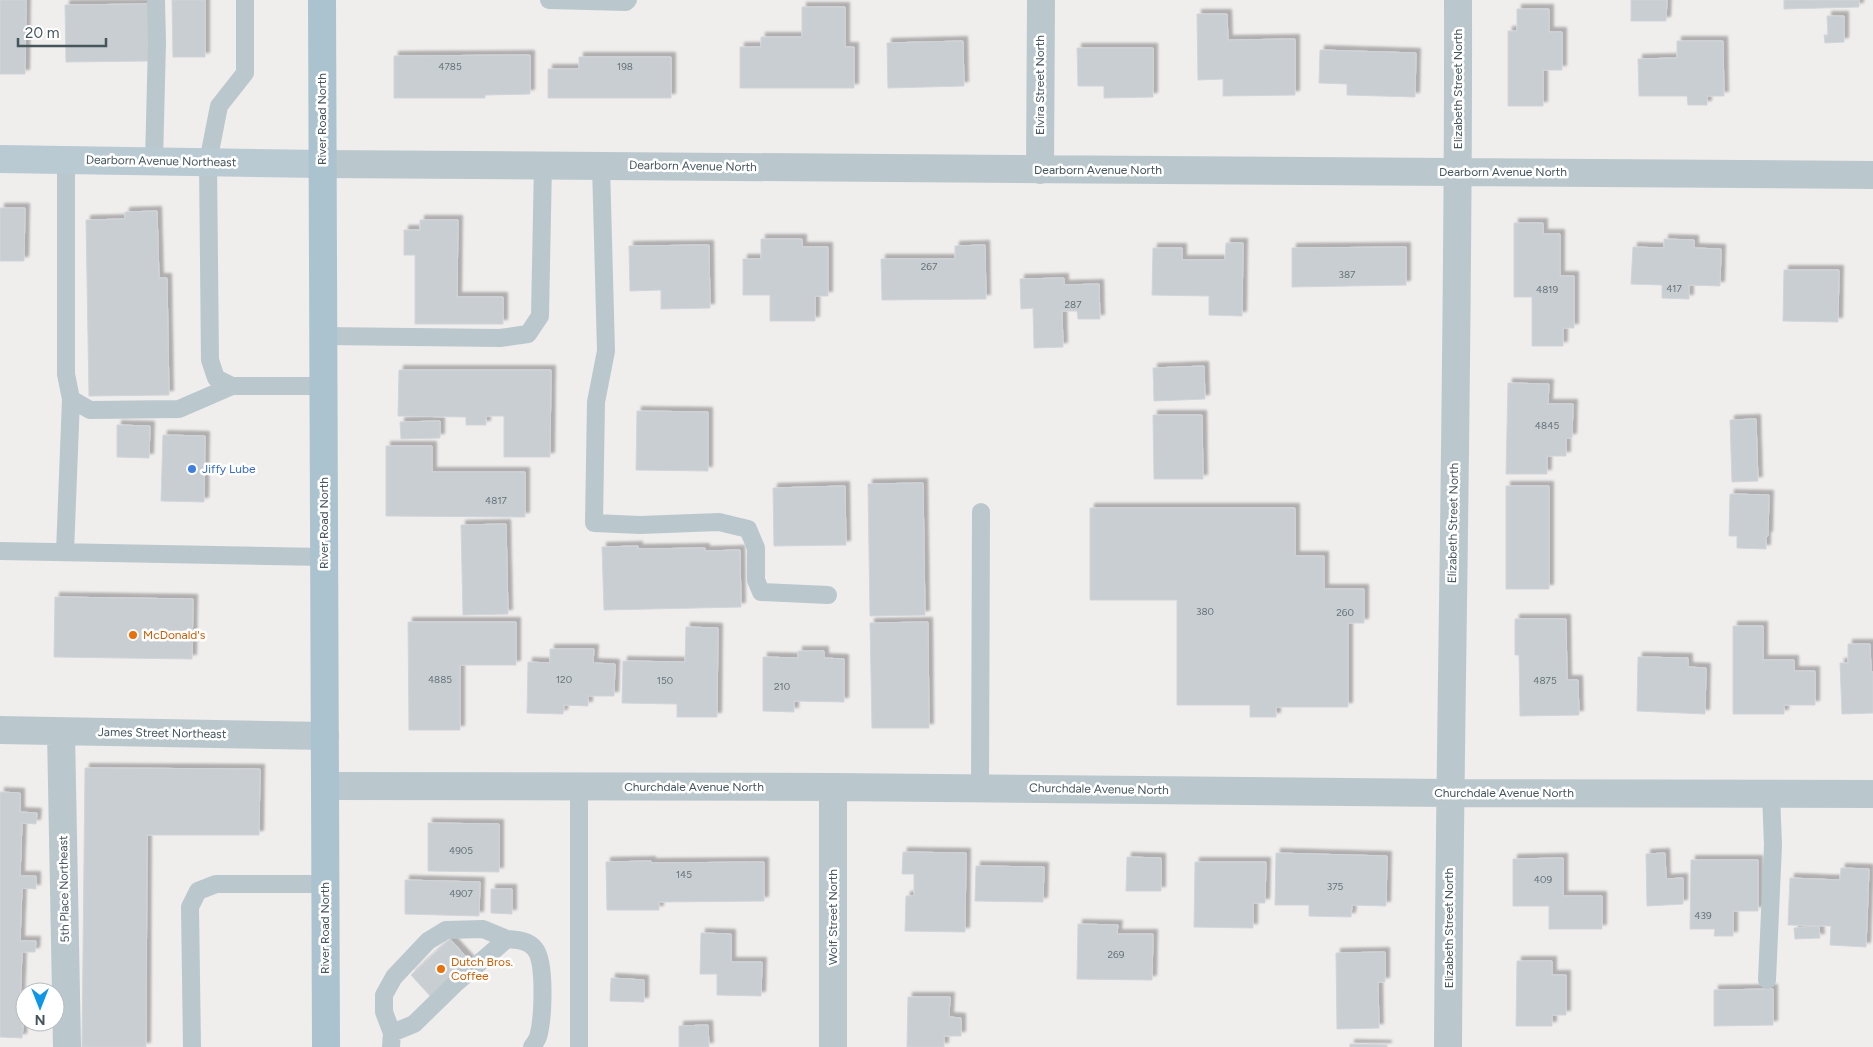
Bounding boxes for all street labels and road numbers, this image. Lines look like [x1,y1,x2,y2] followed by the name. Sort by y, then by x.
[1451,28,1465,149] street label: Elizabeth Street North
[1033,35,1047,135] street label: Elvira Street North
[315,73,329,165] street label: River Road North
[86,153,237,169] street label: Dearborn Avenue Northeast
[629,158,757,174] street label: Dearborn Avenue North
[1034,163,1162,177] street label: Dearborn Avenue North
[1439,165,1567,179] street label: Dearborn Avenue North
[1445,462,1461,583] street label: Elizabeth Street North
[317,477,331,569] street label: River Road North
[98,725,227,741] street label: James Street Northeast
[624,780,764,794] street label: Churchdale Avenue North
[1029,781,1169,797] street label: Churchdale Avenue North
[1434,786,1574,800] street label: Churchdale Avenue North
[56,835,72,943] street label: 5th Place Northeast
[1442,867,1456,988] street label: Elizabeth Street North
[826,869,840,965] street label: Wolf Street North
[318,882,332,974] street label: River Road North

